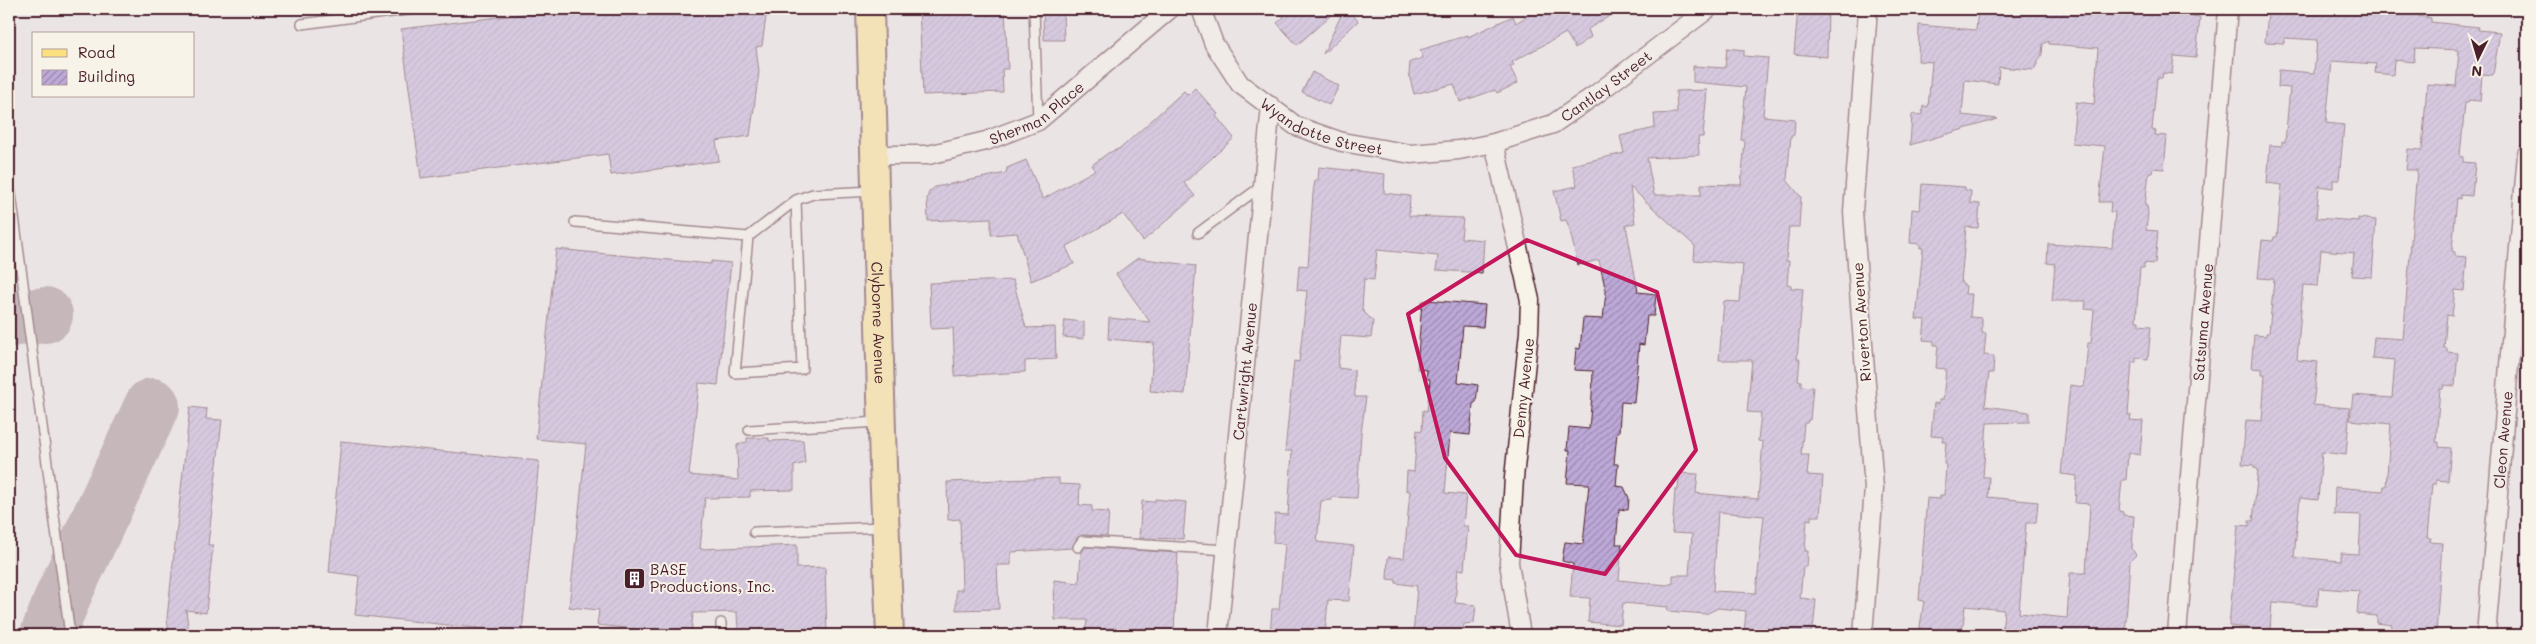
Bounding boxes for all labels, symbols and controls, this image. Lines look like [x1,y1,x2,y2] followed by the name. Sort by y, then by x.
[32,32,195,98] legend
[2454,32,2504,82] north arrow
[78,42,115,62] text: Road
[1556,45,1656,126] street label: Cantlay Street
[2471,62,2483,81] text: N
[78,66,135,86] text: Building
[986,77,1088,149] street label: Sherman Place
[1256,93,1384,159] street label: Wyandotte Street
[867,261,891,384] street label: Clyborne Avenue
[1847,262,1875,382] street label: Riverton Avenue
[2188,262,2217,382] street label: Satsuma Avenue
[1228,301,1261,441] street label: Cartwright Avenue
[1508,337,1538,439] street label: Denny Avenue
[2489,390,2517,489] street label: Cleon Avenue
[650,559,775,596] place label: BASE Productions, Inc.
[622,566,646,590] building icon: BASE Productions, Inc.

